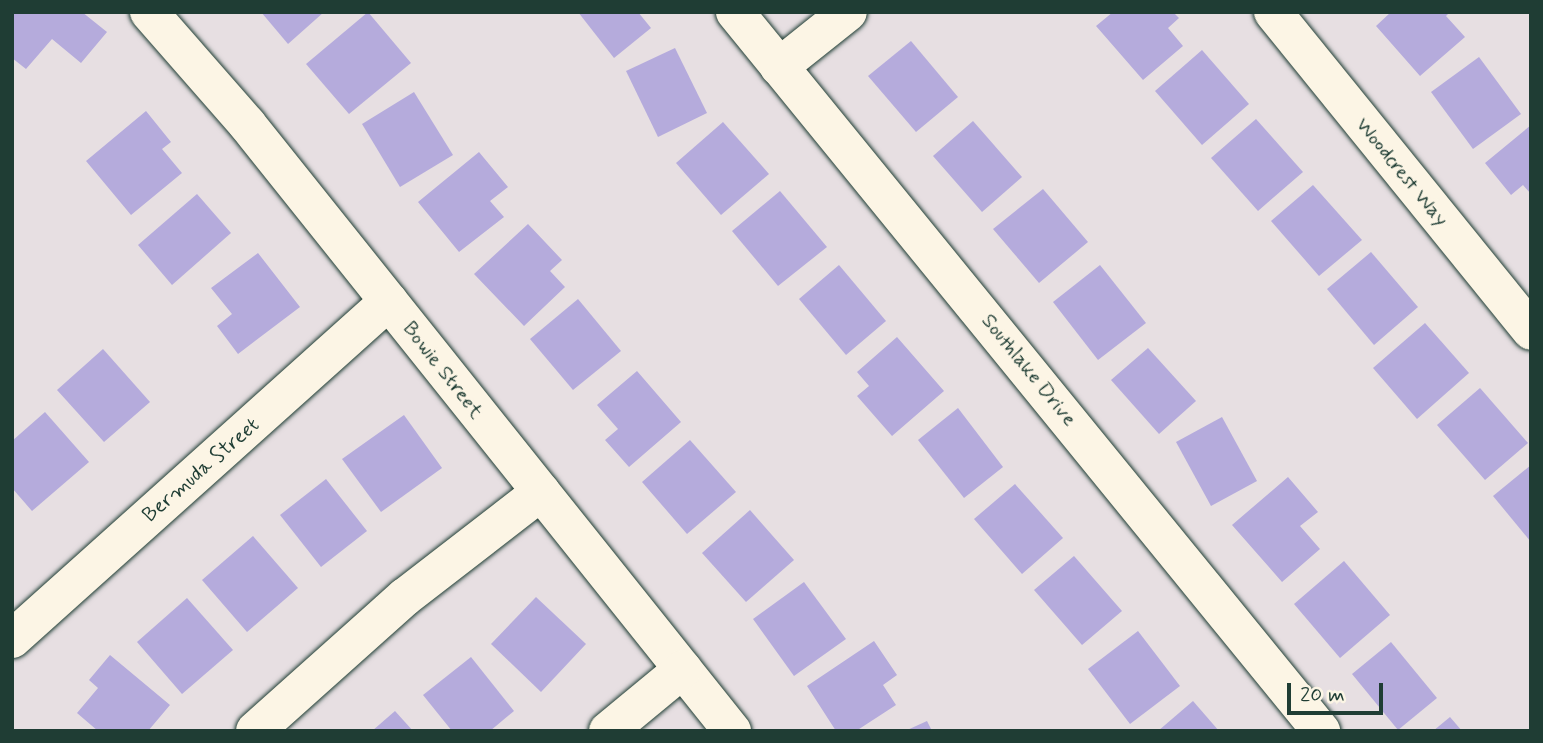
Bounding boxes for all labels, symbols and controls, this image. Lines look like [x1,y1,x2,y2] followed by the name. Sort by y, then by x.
[1350,112,1454,232] street label: Woodcrest Way
[977,310,1081,430] street label: Southlake Drive
[397,316,489,424] street label: Bowie Street
[136,411,266,529] street label: Bermuda Street
[1291,670,1387,714] scale bar
[1300,681,1345,709] text: 20 m

